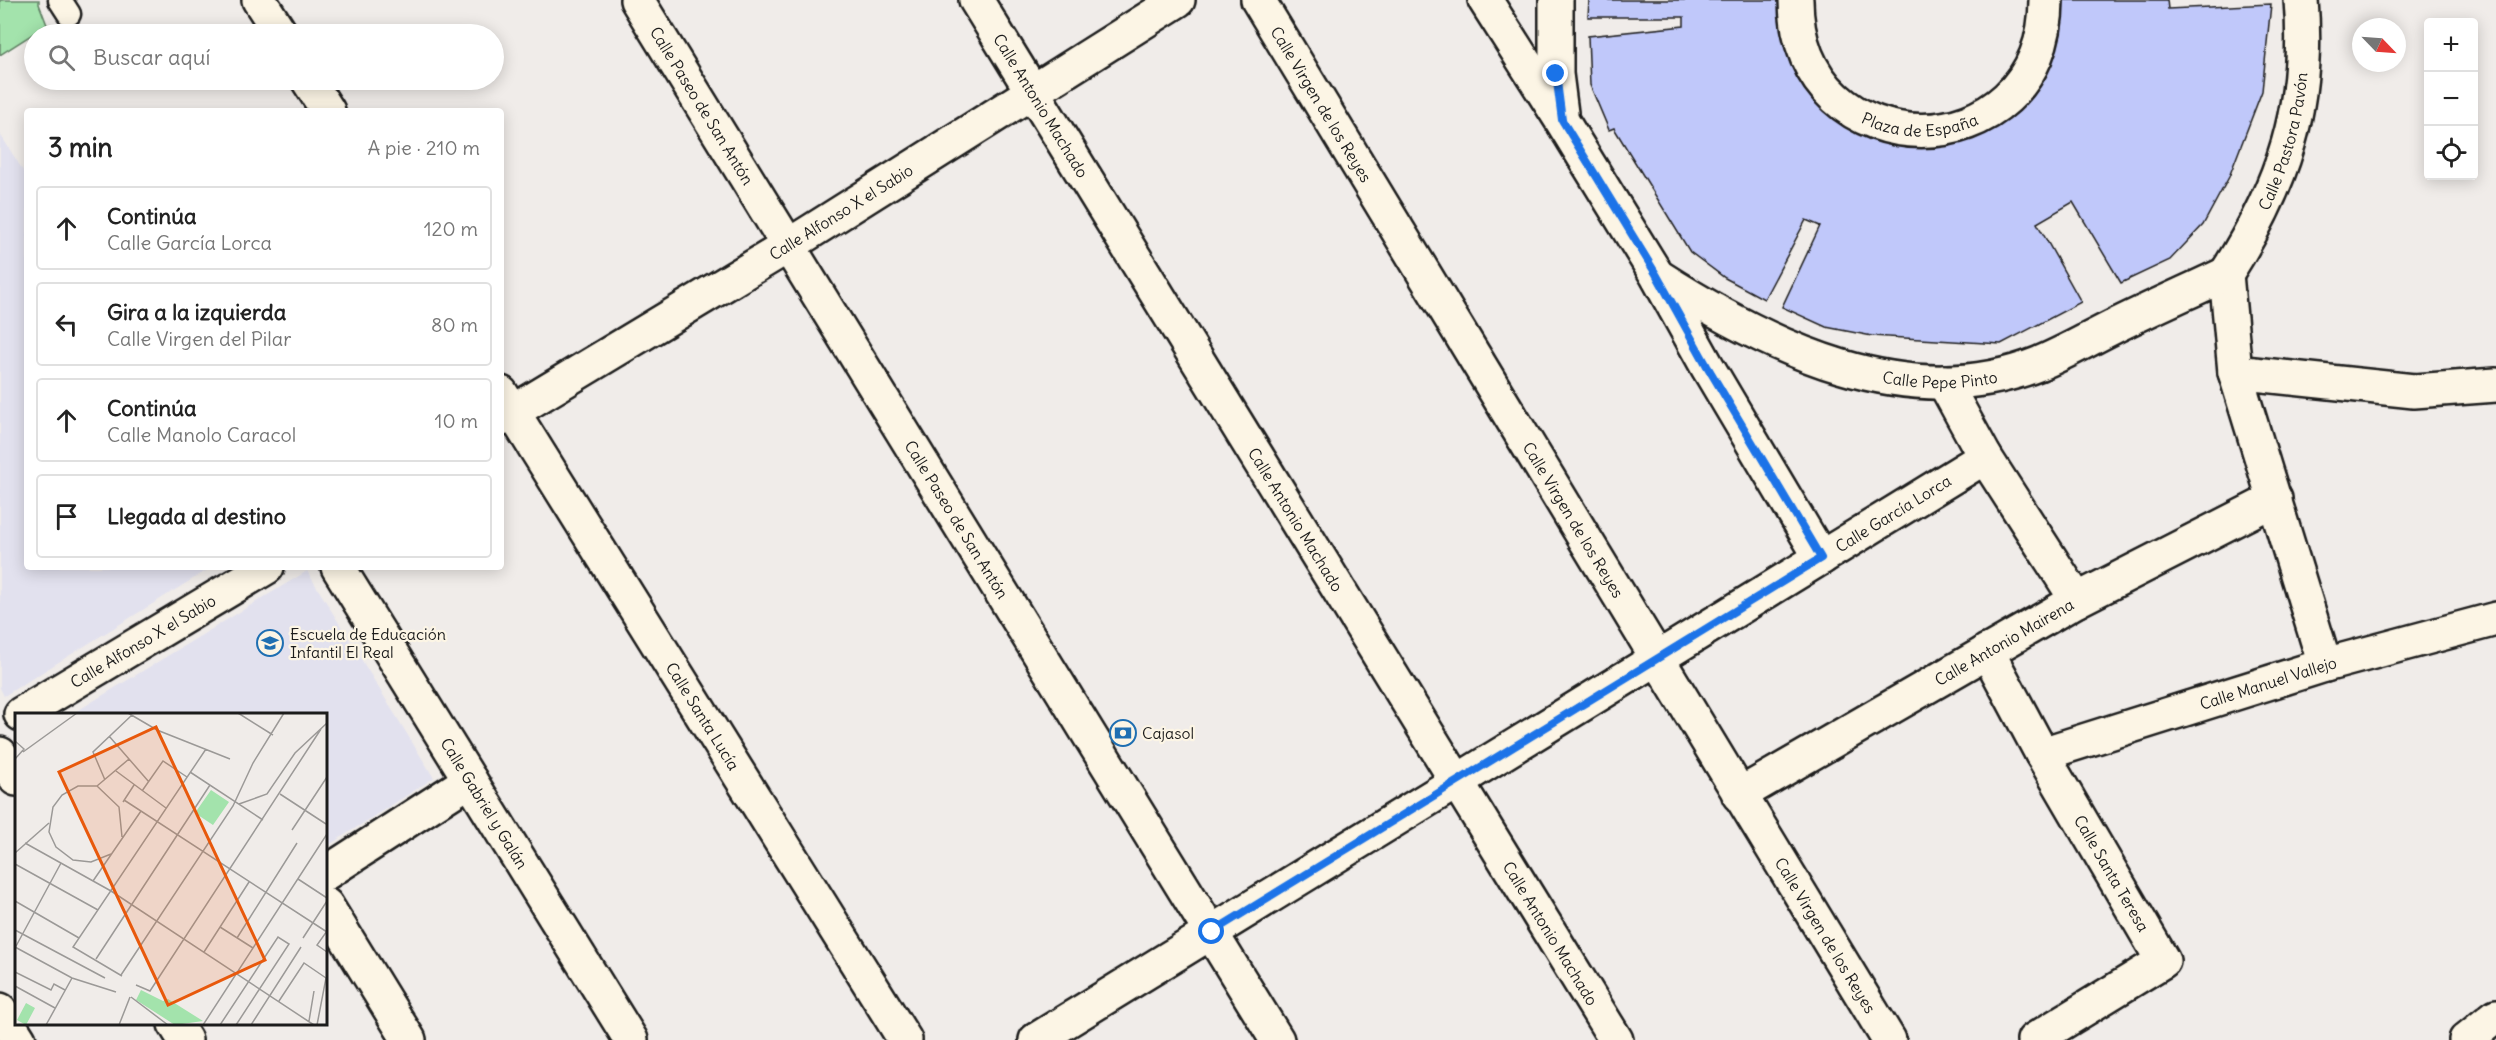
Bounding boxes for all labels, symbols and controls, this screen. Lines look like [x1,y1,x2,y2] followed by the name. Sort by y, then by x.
[2352,18,2406,72] north arrow
[2424,18,2478,180] map controls
[2424,18,2478,72] button: +
[646,23,758,188] street label: Calle Paseo de San Antón
[1266,23,1376,186] street label: Calle Virgen de los Reyes
[24,24,504,90] search box
[989,30,1093,181] street label: Calle Antonio Machado
[45,41,78,74] icon: search
[93,43,210,71] text: Buscar aquí
[1542,60,1568,86] route end
[2254,71,2311,213] street label: Calle Pastora Pavón
[2424,72,2478,126] button: −
[1859,108,1981,141] street label: Plaza de España
[2424,126,2478,180] button: locate
[48,131,113,164] text: 3 min
[367,135,480,160] text: A pie · 210 m
[765,160,917,264] street label: Calle Alfonso X el Sabio
[107,202,196,230] text: Continúa
[50,212,83,245] icon: ahead
[424,216,478,241] text: 120 m
[107,230,272,255] text: Calle García Lorca
[107,298,286,326] text: Gira a la izquierda
[50,308,83,341] icon: left
[431,312,478,337] text: 80 m
[107,326,291,351] text: Calle Virgen del Pilar
[1881,367,1999,392] street label: Calle Pepe Pinto
[107,394,196,422] text: Continúa
[50,404,83,437] icon: ahead
[435,408,478,433] text: 10 m
[107,422,296,447] text: Calle Manolo Caracol
[900,437,1013,602] street label: Calle Paseo de San Antón
[1518,438,1628,601] street label: Calle Virgen de los Reyes
[1244,444,1348,595] street label: Calle Antonio Machado
[1832,470,1955,556] street label: Calle García Lorca
[50,500,83,533] icon: arrive
[107,502,286,530] text: Llegada al destino
[67,590,219,692] street label: Calle Alfonso X el Sabio
[1931,594,2077,690] street label: Calle Antonio Mairena
[290,624,446,662] place label: Escuela de Educación Infantil El Real
[255,628,285,658] school or university icon: Escuela de Educación Infantil El Real
[2197,652,2339,714] street label: Calle Manuel Vallejo
[662,659,744,774] street label: Calle Santa Lucía
[15,713,327,1025] inset map
[1108,718,1138,748] bank icon: Cajasol
[1142,723,1194,743] place label: Cajasol
[436,734,533,873] street label: Calle Gabriel y Galán
[2070,811,2154,935] street label: Calle Santa Teresa
[1771,854,1880,1017] street label: Calle Virgen de los Reyes
[1499,858,1602,1009] street label: Calle Antonio Machado
[1198,918,1224,944] route start

